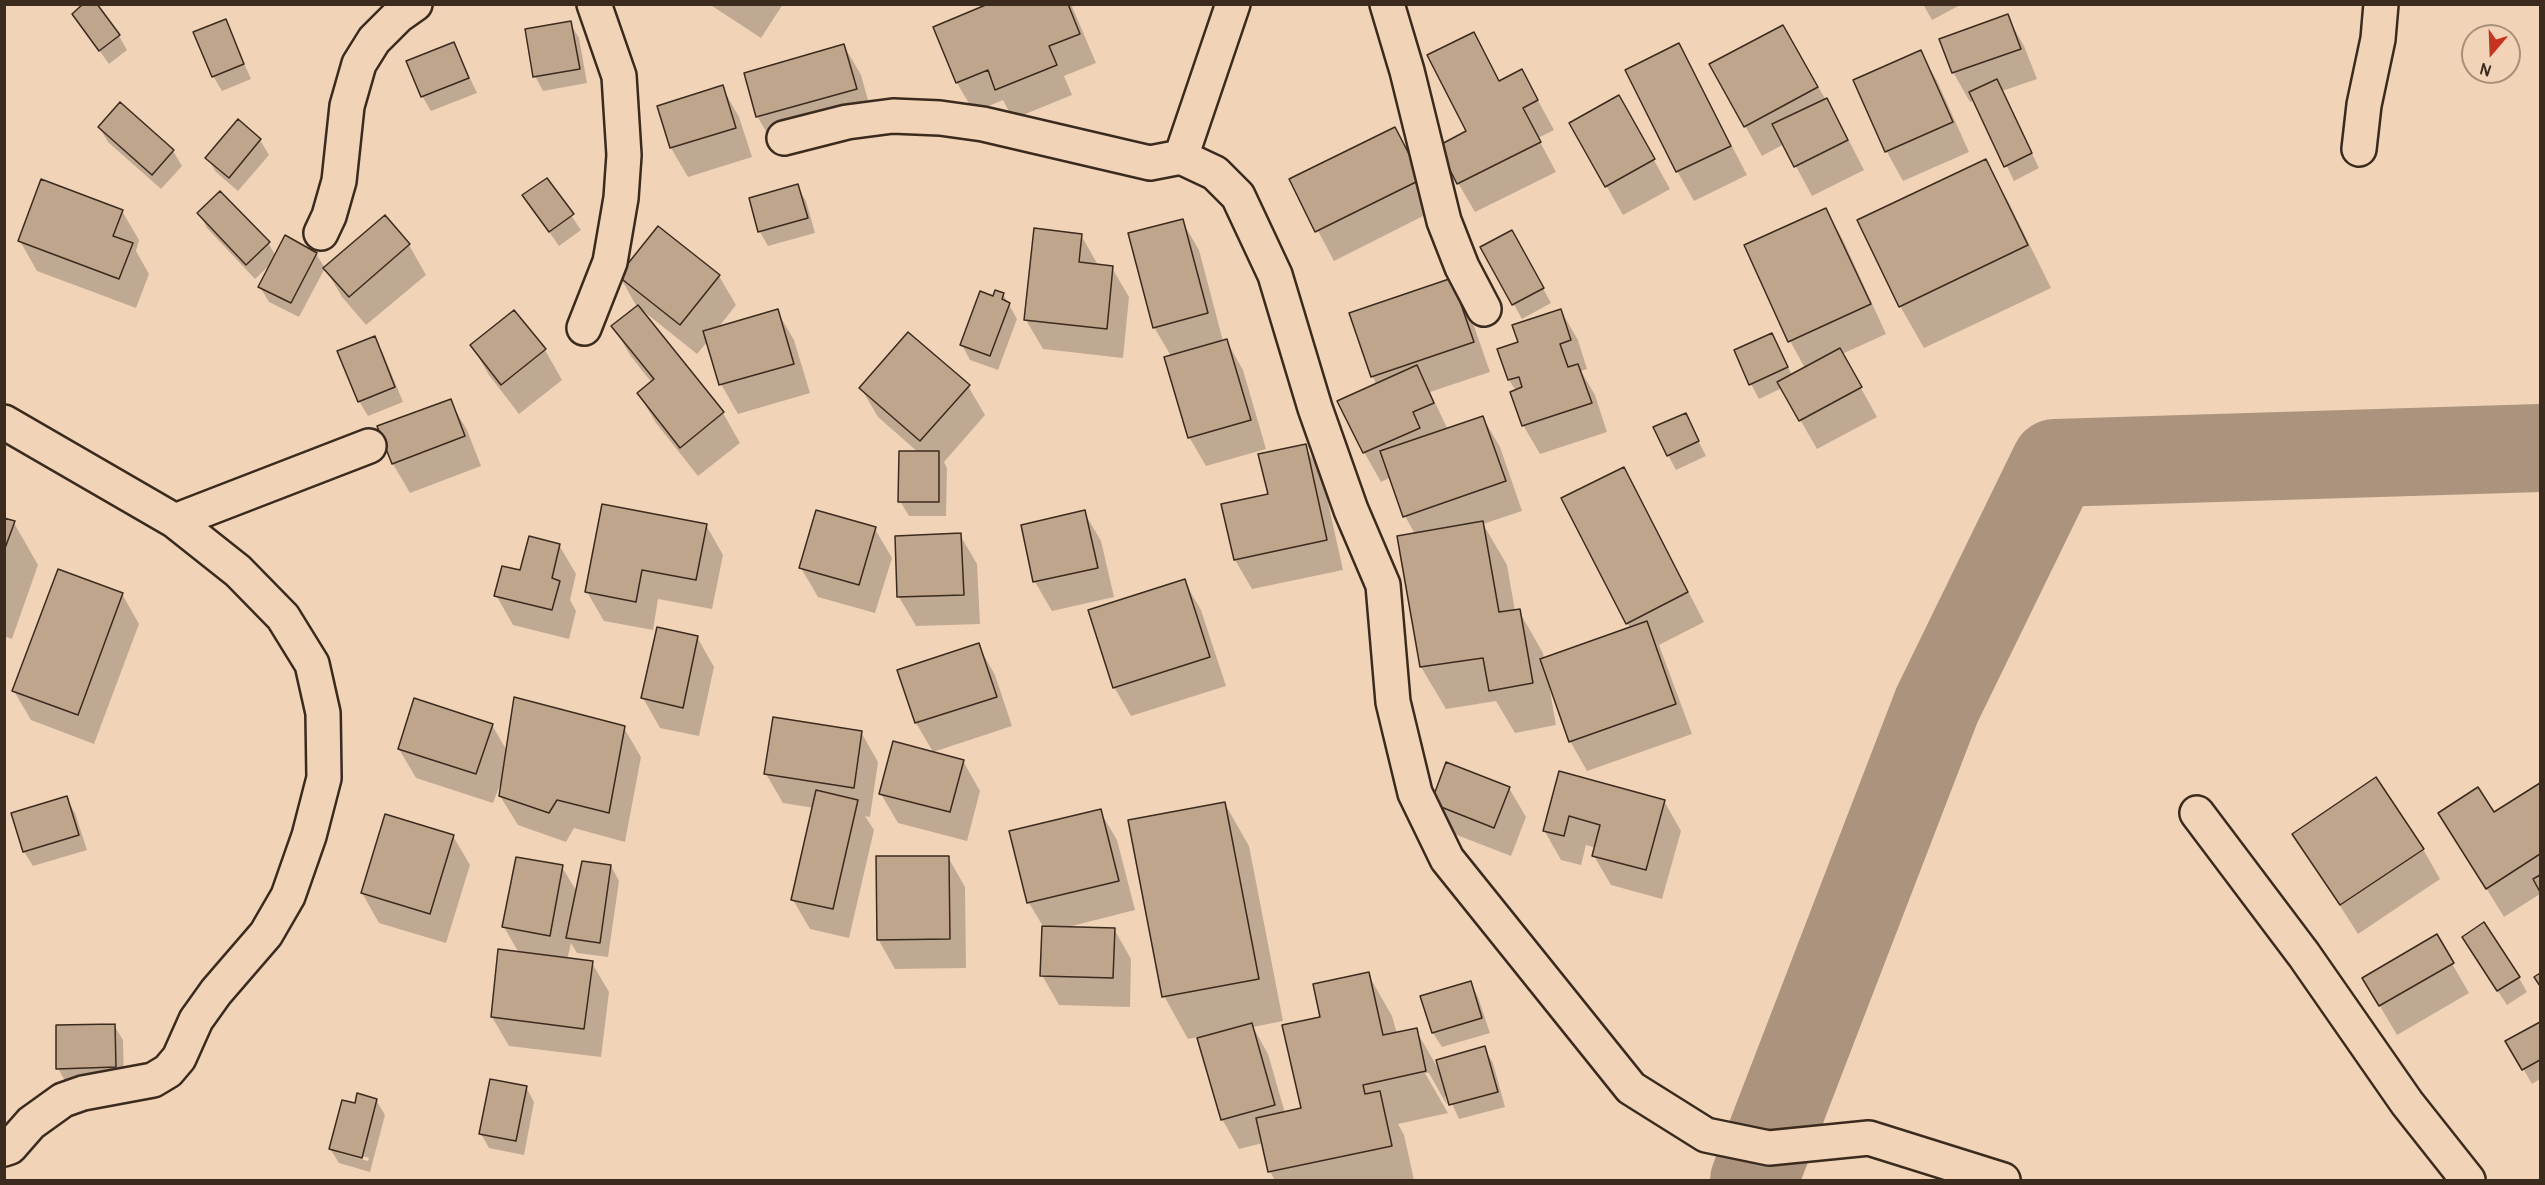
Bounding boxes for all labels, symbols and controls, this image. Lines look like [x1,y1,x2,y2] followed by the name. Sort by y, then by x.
[2461,24,2521,84] north arrow
[2477,58,2494,80] text: N

